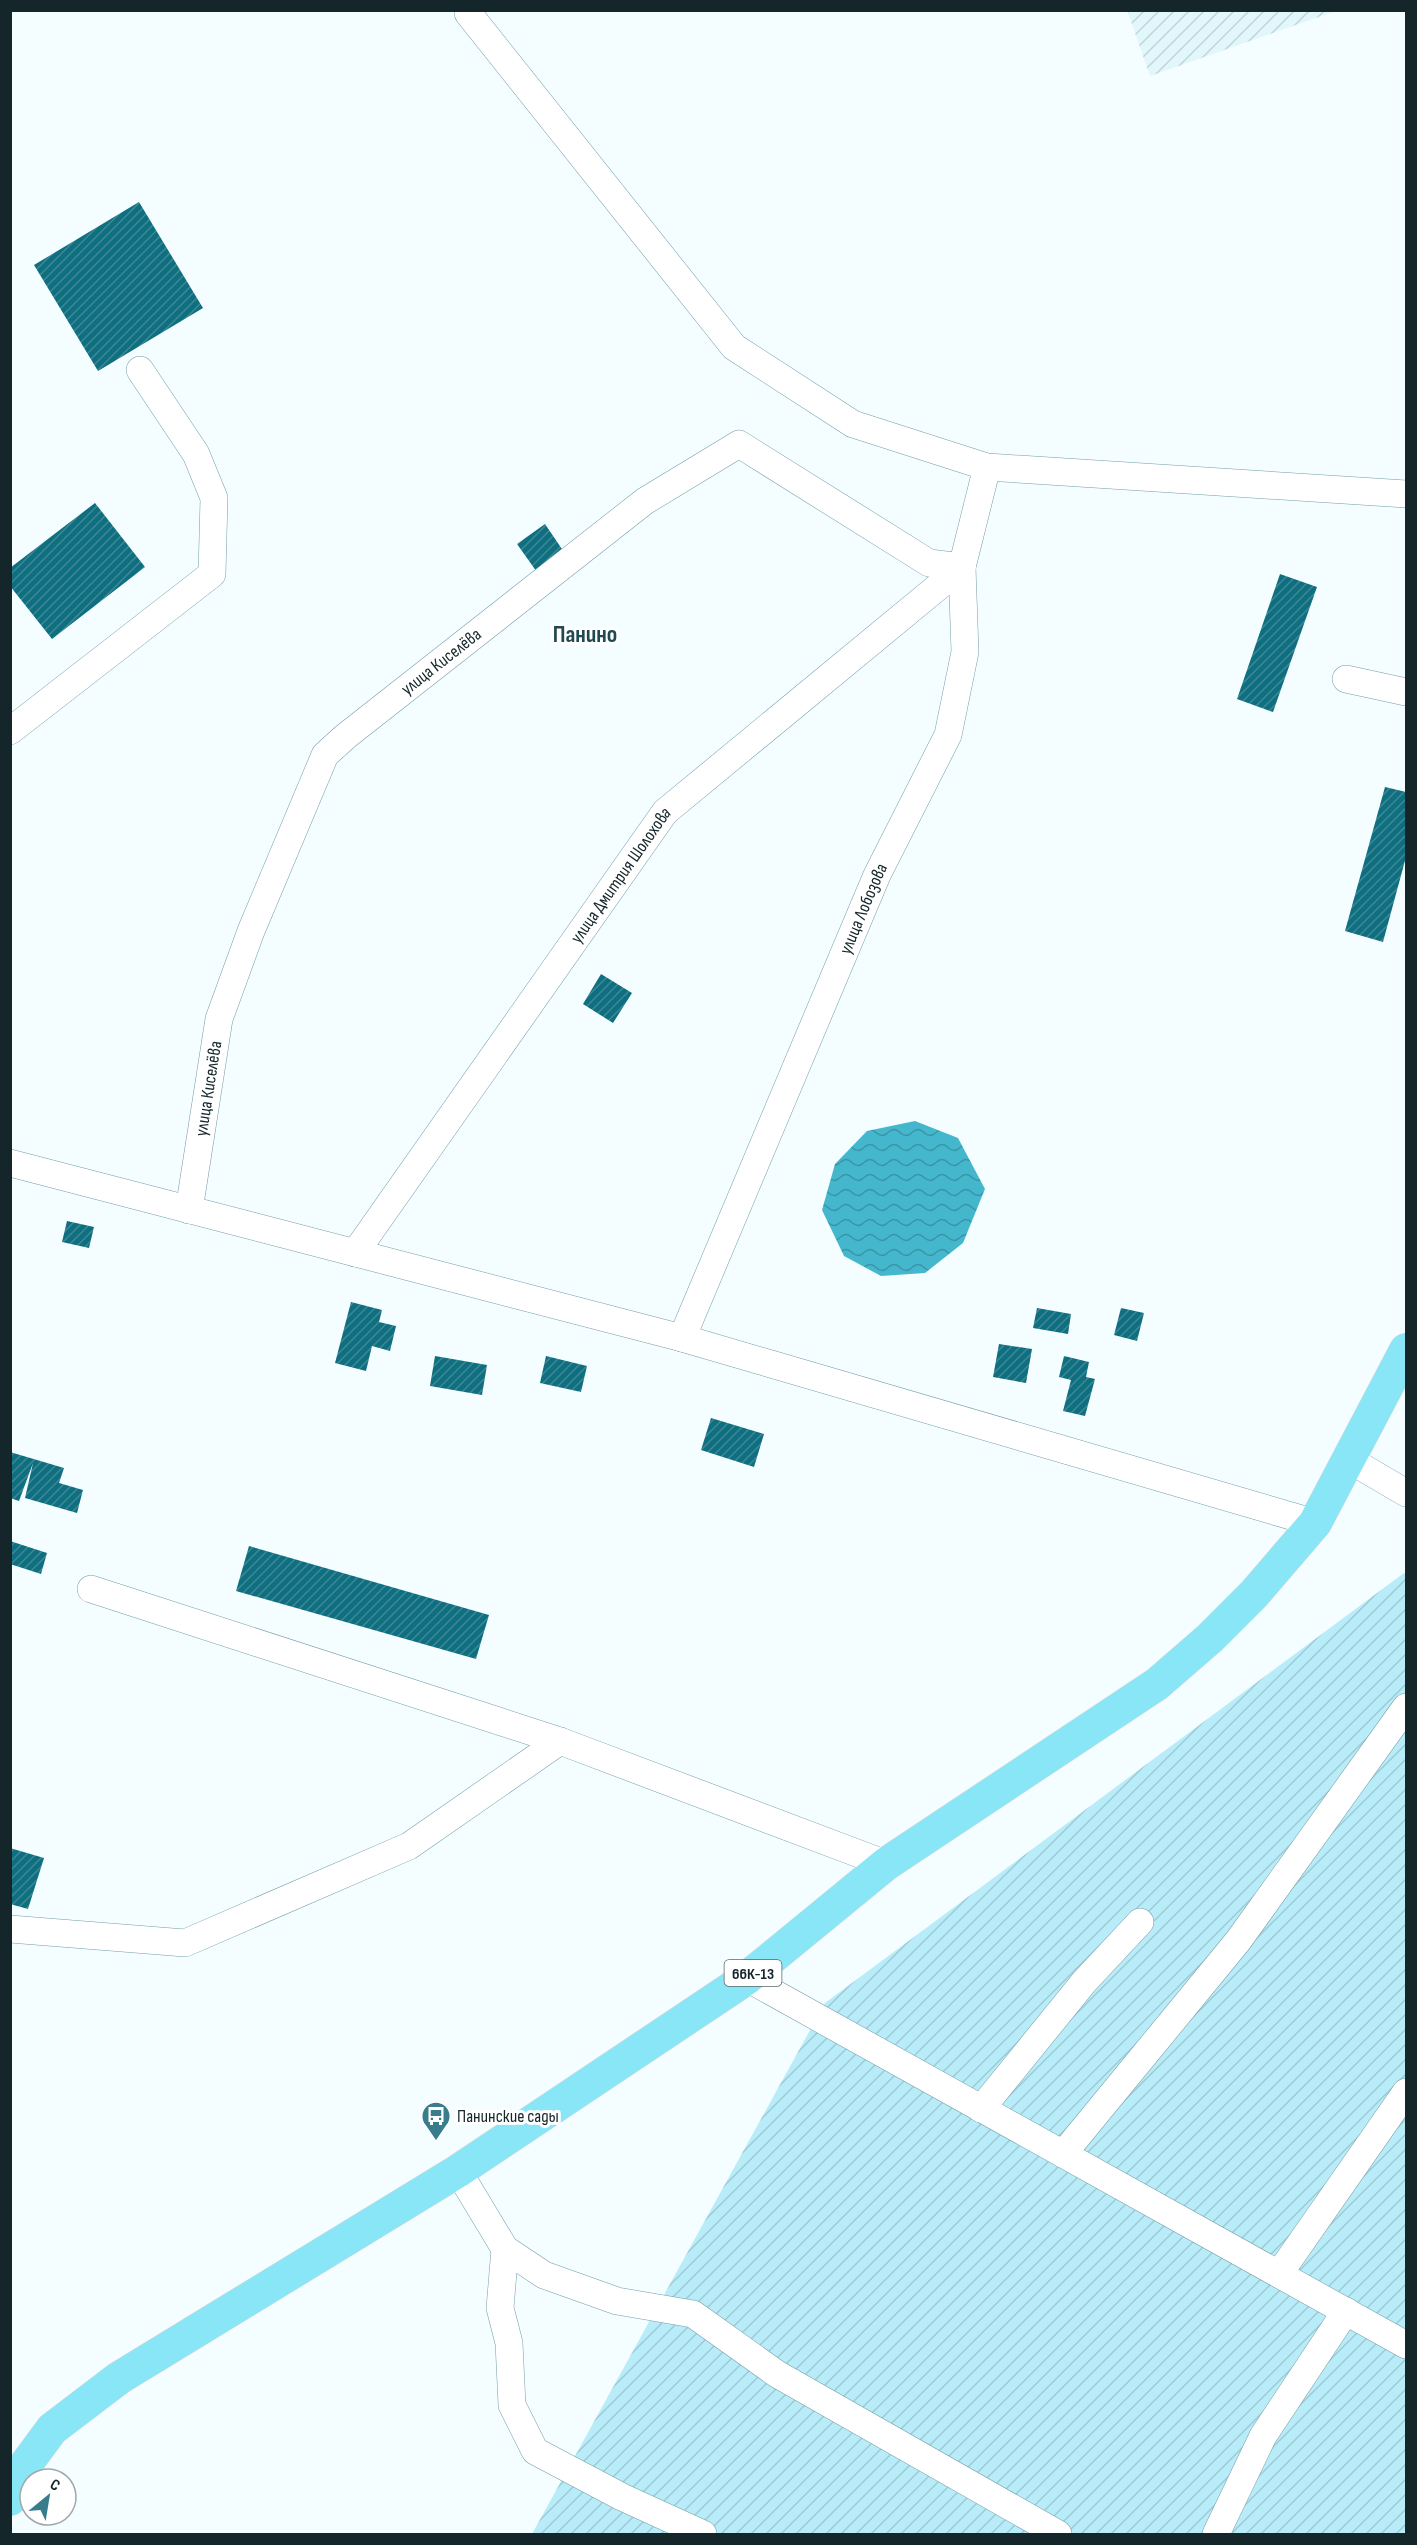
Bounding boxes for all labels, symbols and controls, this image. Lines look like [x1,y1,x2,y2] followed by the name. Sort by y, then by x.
[553,620,617,649] district label: Панино
[397,624,486,700] street label: улица Киселёва
[566,802,675,947] street label: улица Дмитрия Шолохова
[835,860,892,957] street label: улица Лобозова
[191,1039,226,1138] street label: улица Киселёва
[724,1960,782,1986] road number: 66К-13
[420,2100,452,2142] bus stop icon: Панинские сады
[457,2106,559,2127] place label: Панинские сады
[18,2467,78,2527] north arrow
[46,2475,63,2496] text: С

